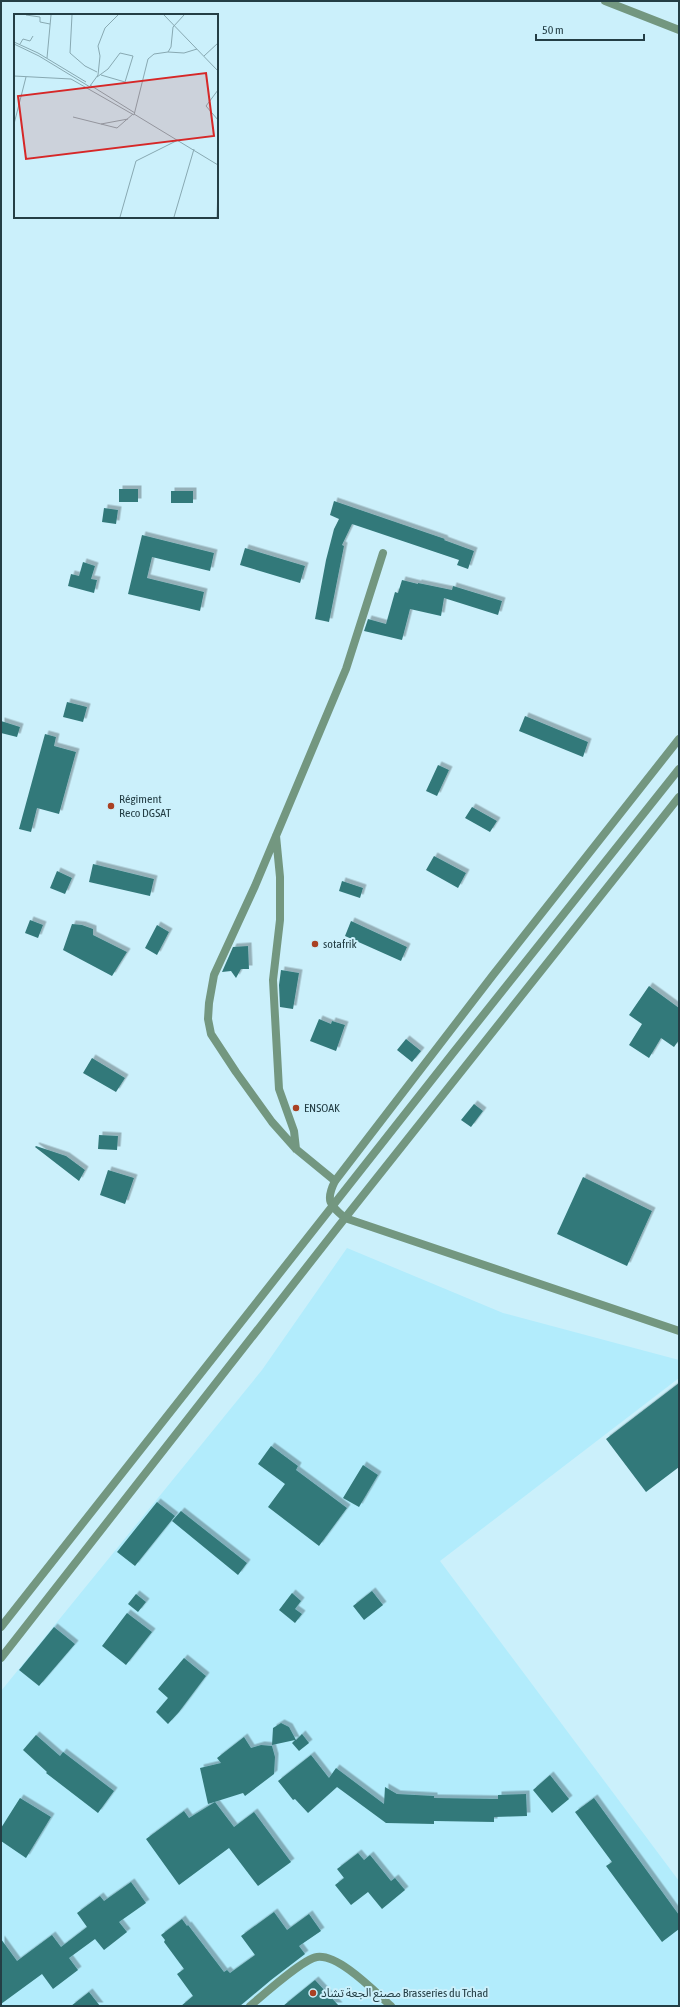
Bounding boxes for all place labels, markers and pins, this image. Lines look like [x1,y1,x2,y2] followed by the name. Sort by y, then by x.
[119,792,172,820] place label: Régiment Reco DGSAT
[106,801,116,811] marker: Régiment Reco DGSAT
[323,937,358,951] place label: sotafrik
[310,939,320,949] marker: sotafrik
[304,1101,340,1115] place label: ENSOAK
[291,1103,301,1113] marker: ENSOAK
[321,1986,488,2002] place label: مصنع الجعة تشاد Brasseries du Tchad
[308,1988,318,1998] marker: مصنع الجعة تشاد Brasseries du Tchad

